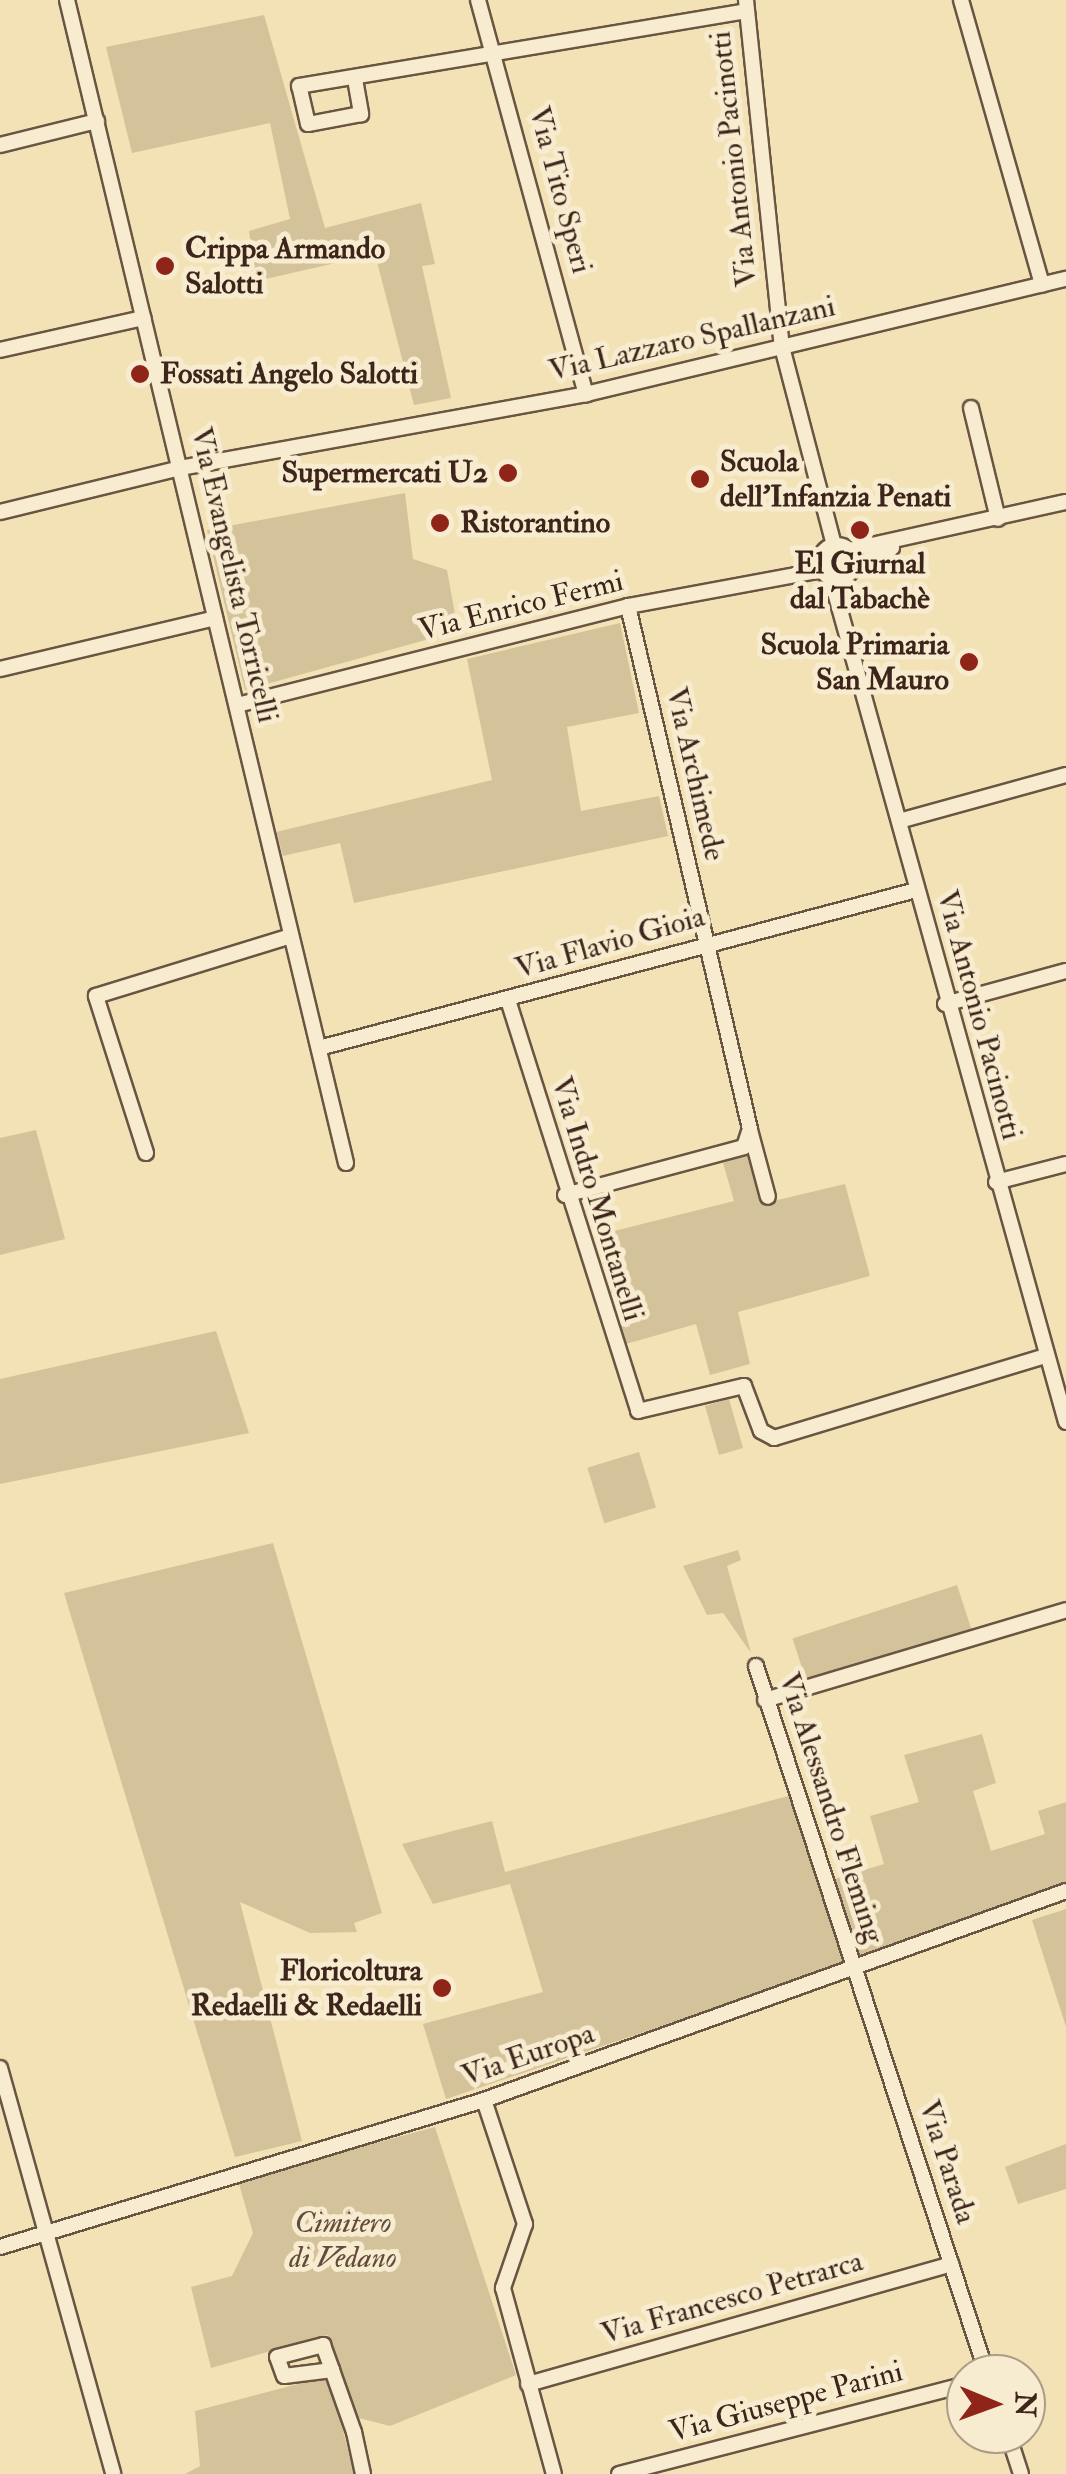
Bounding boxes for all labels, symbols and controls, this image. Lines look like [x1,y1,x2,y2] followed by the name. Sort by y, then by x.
[703,29,765,289] street label: Via Antonio Pacinotti
[520,103,600,277] street label: Via Tito Speri
[185,231,385,302] place label: Crippa Armando Salotti
[154,255,176,277] marker: Crippa Armando Salotti
[545,289,839,389] street label: Via Lazzaro Spallanzani
[160,356,418,392] place label: Fossati Angelo Salotti
[129,363,151,385] marker: Fossati Angelo Salotti
[182,424,286,726] street label: Via Evangelista Torricelli
[720,444,951,514] place label: Scuola dell'Infanzia Penati
[281,455,488,491] place label: Supermercati U2
[497,462,519,484] marker: Supermercati U2
[689,468,711,490] marker: Scuola dell'Infanzia Penati
[460,505,610,541] place label: Ristorantino
[429,512,451,534] marker: Ristorantino
[849,519,871,541] marker: El Giurnal dal Tabachè
[790,546,930,616] place label: El Giurnal dal Tabachè
[415,563,627,649] street label: Via Enrico Fermi
[761,627,949,698] place label: Scuola Primaria San Mauro
[958,651,980,673] marker: Scuola Primaria San Mauro
[658,684,732,864] street label: Via Archimede
[928,886,1030,1144] street label: Via Antonio Pacinotti
[511,899,709,987] street label: Via Flavio Gioia
[543,1073,651,1325] street label: Via Indro Montanelli
[770,1668,892,1948] street label: Via Alessandro Fleming
[191,1953,422,2024] place label: Floricoltura Redaelli & Redaelli
[431,1977,453,1999] marker: Floricoltura Redaelli & Redaelli
[457,2016,599,2094] street label: Via Europa
[910,2096,984,2228] street label: Via Parada
[289,2205,397,2276] park label: Cimitero di Vedano
[597,2243,867,2353] street label: Via Francesco Petrarca
[665,2354,907,2450] street label: Via Giuseppe Parini
[946,2354,1046,2454] north arrow
[1007,2392,1042,2417] text: N

